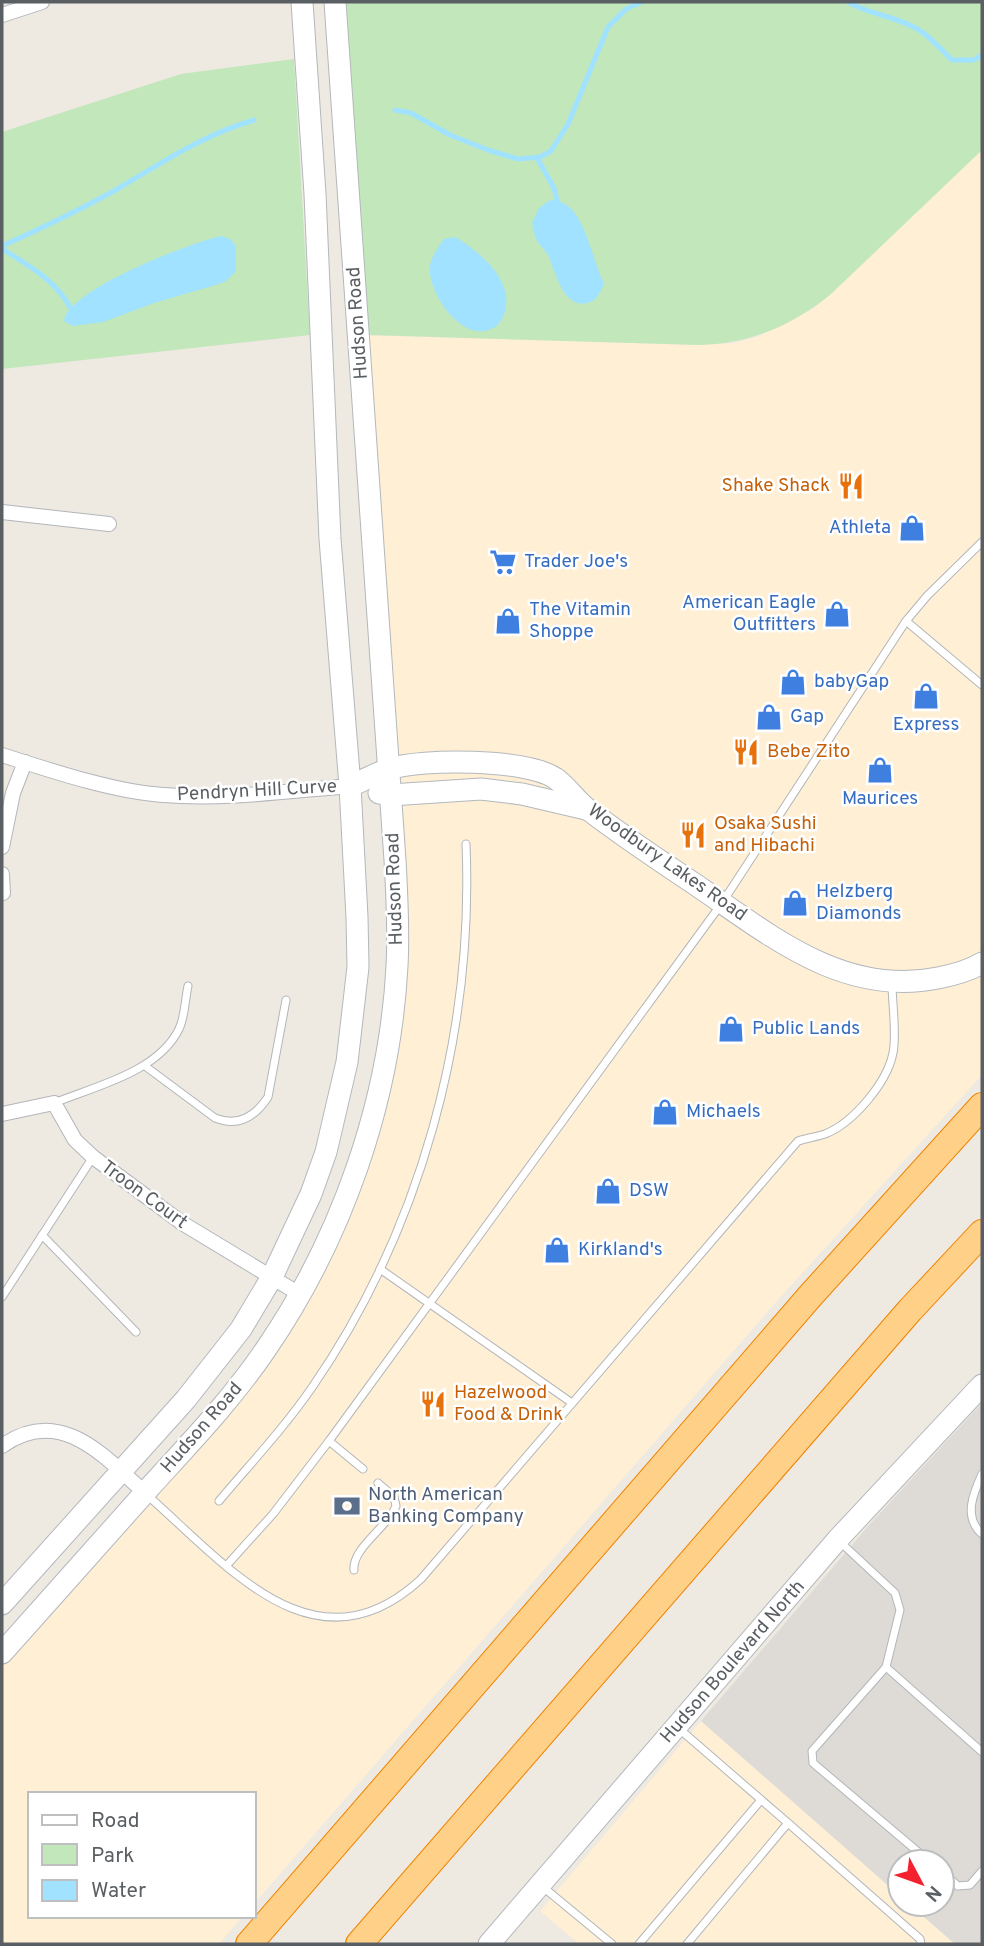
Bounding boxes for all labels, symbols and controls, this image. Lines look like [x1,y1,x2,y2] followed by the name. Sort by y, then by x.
[342,266,374,380] street label: Hudson Road
[836,471,866,501] restaurant icon: Shake Shack
[722,474,830,498] place label: Shake Shack
[897,513,927,543] shop icon: Athleta
[829,516,891,540] place label: Athleta
[488,547,518,577] supermarket icon: Trader Joe's
[524,550,628,574] place label: Trader Joe's
[682,591,816,637] place label: American Eagle Outfitters
[529,598,631,644] place label: The Vitamin Shoppe
[822,599,852,629] shop icon: American Eagle Outfitters
[493,606,523,636] shop icon: The Vitamin Shoppe
[778,667,808,697] shop icon: babyGap
[814,670,889,694] place label: babyGap
[911,681,941,711] shop icon: Express
[754,702,784,732] shop icon: Gap
[790,705,824,729] place label: Gap
[893,713,959,737] place label: Express
[731,737,761,767] restaurant icon: Bebe Zito
[767,740,850,764] place label: Bebe Zito
[865,755,895,785] shop icon: Maurices
[176,775,338,807] street label: Pendryn Hill Curve
[842,787,918,811] place label: Maurices
[583,799,751,927] street label: Woodbury Lakes Road
[714,812,817,858] place label: Osaka Sushi and Hibachi
[678,820,708,850] restaurant icon: Osaka Sushi and Hibachi
[381,832,409,946] street label: Hudson Road
[816,880,901,926] place label: Helzberg Diamonds
[780,888,810,918] shop icon: Helzberg Diamonds
[716,1014,746,1044] shop icon: Public Lands
[752,1017,860,1041] place label: Public Lands
[650,1097,680,1127] shop icon: Michaels
[686,1100,761,1124] place label: Michaels
[96,1155,192,1235] street label: Troon Court
[593,1176,623,1206] shop icon: DSW
[629,1179,669,1203] place label: DSW
[542,1235,572,1265] shop icon: Kirkland's
[578,1238,663,1262] place label: Kirkland's
[156,1377,248,1479] street label: Hudson Road
[454,1381,563,1427] place label: Hazelwood Food & Drink
[418,1389,448,1419] restaurant icon: Hazelwood Food & Drink
[368,1483,524,1529] place label: North American Banking Company
[332,1491,362,1521] bank icon: North American Banking Company
[656,1575,810,1749] street label: Hudson Boulevard North
[28,1792,256,1918] legend
[91,1808,140,1835] text: Road
[91,1843,134,1870] text: Park
[886,1848,956,1918] north arrow
[91,1878,146,1905] text: Water
[919,1880,946,1906] text: N

